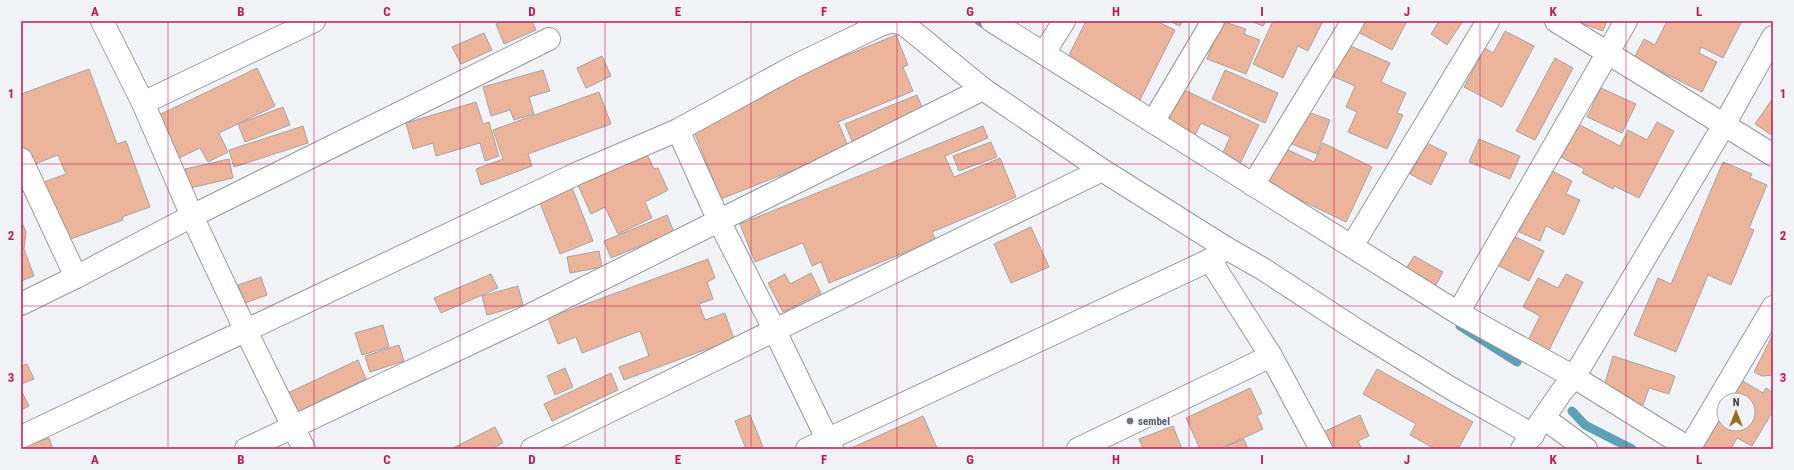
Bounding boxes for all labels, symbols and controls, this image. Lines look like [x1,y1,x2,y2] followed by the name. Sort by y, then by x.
[91,4,99,19] text: A
[237,4,245,19] text: B
[383,4,391,19] text: C
[528,4,536,19] text: D
[675,4,682,19] text: E
[821,4,827,19] text: F
[966,4,974,19] text: G
[1112,4,1120,19] text: H
[1260,4,1264,19] text: I
[1404,4,1410,19] text: J
[1549,4,1557,19] text: K
[1696,4,1702,19] text: L
[8,86,14,101] text: 1
[1780,86,1786,101] text: 1
[8,228,15,243] text: 2
[1780,228,1787,243] text: 2
[8,370,14,385] text: 3
[1780,370,1786,385] text: 3
[1716,392,1756,432] north arrow
[1733,396,1740,409] text: N
[1138,415,1170,428] place label: sembel
[1125,416,1135,426] marker: sembel
[91,452,99,467] text: A
[237,452,245,467] text: B
[383,452,391,467] text: C
[528,452,536,467] text: D
[675,452,682,467] text: E
[821,452,827,467] text: F
[966,452,974,467] text: G
[1112,452,1120,467] text: H
[1260,452,1264,467] text: I
[1404,452,1410,467] text: J
[1549,452,1557,467] text: K
[1696,452,1702,467] text: L

